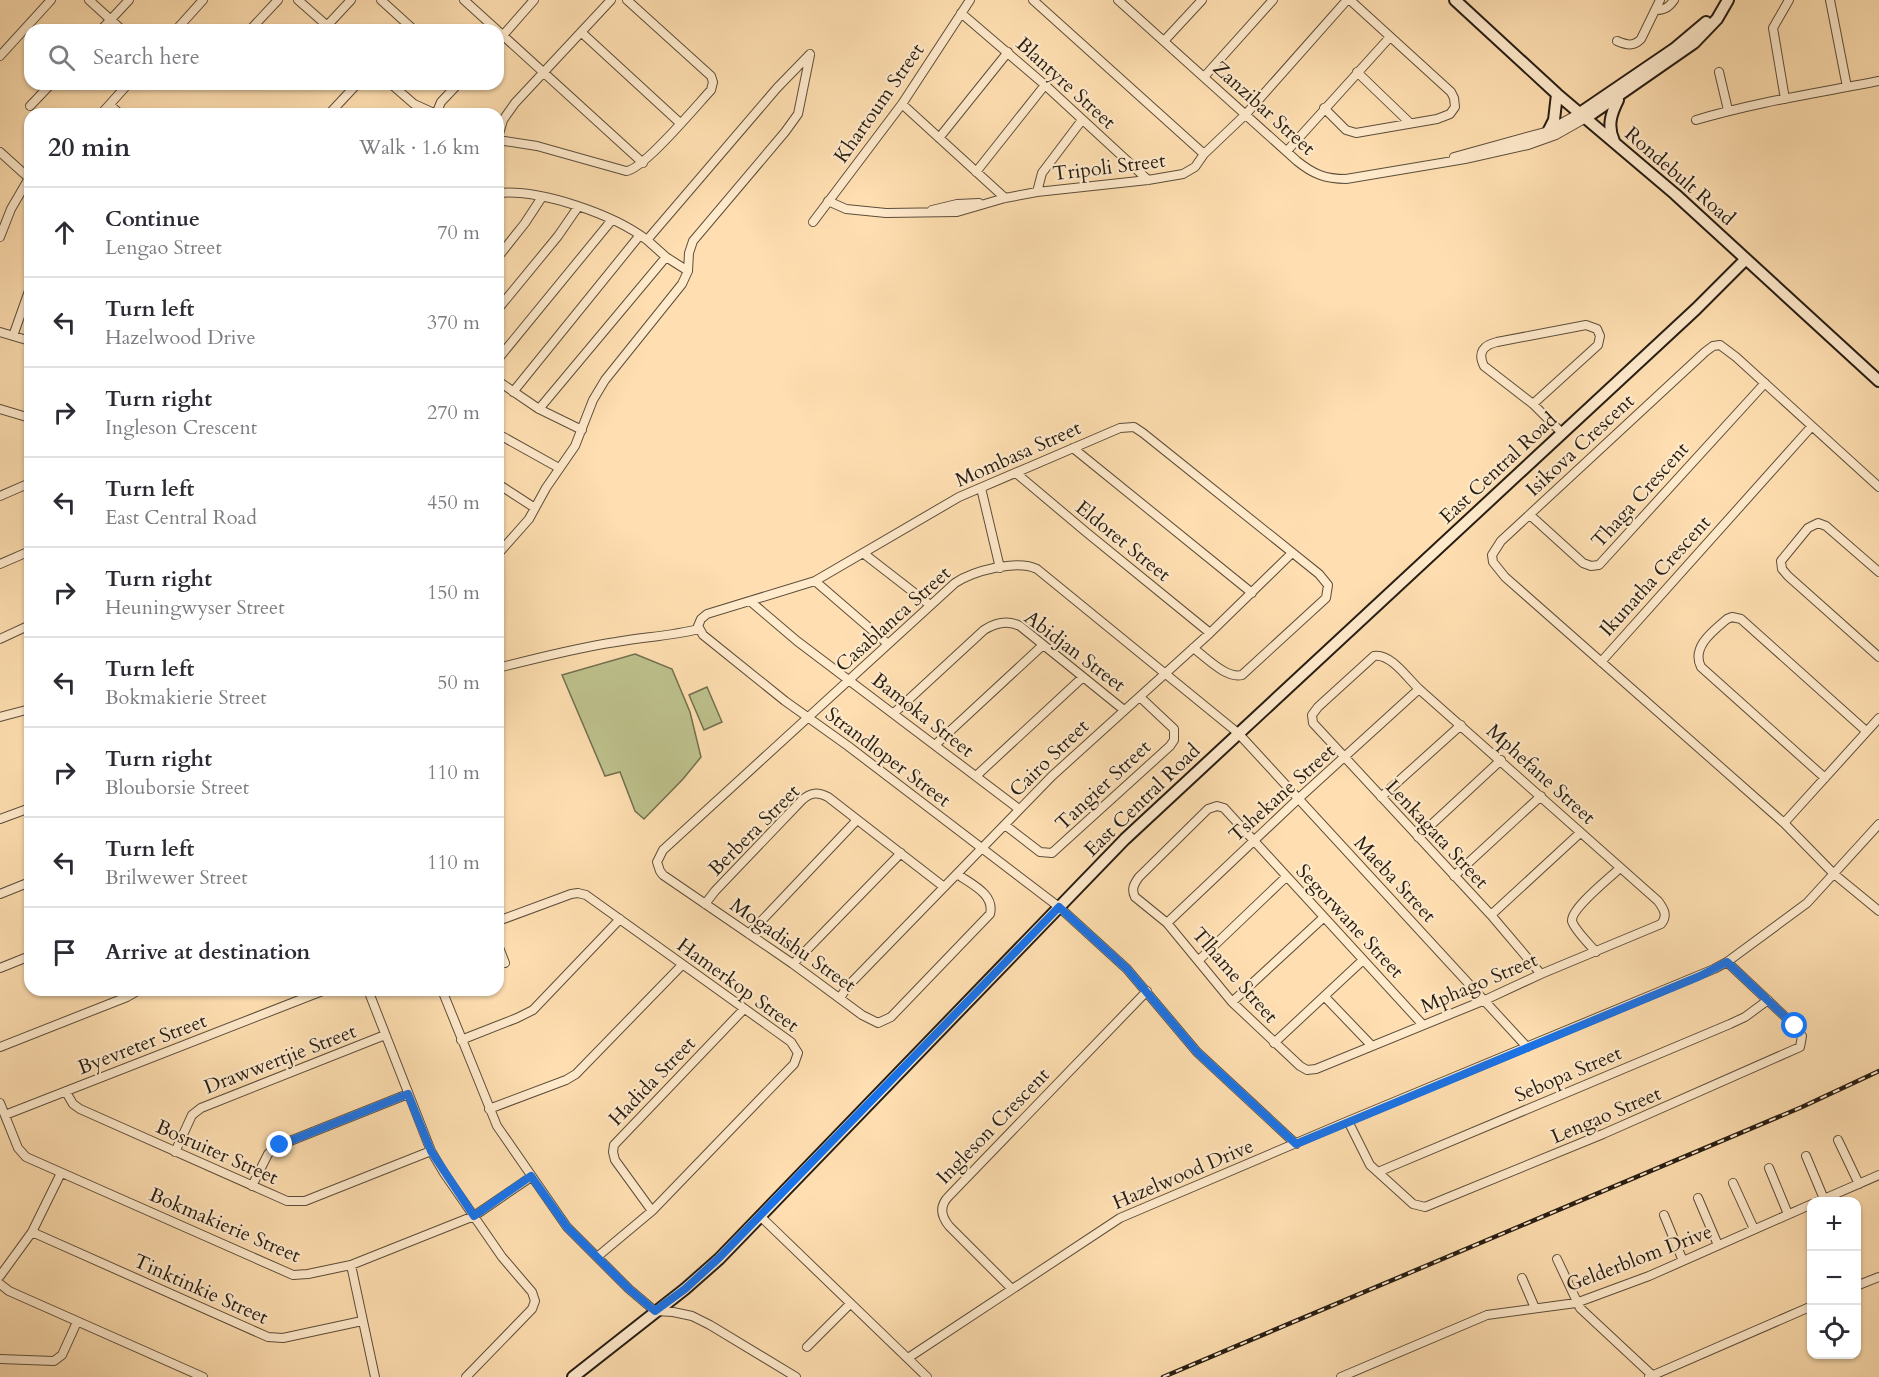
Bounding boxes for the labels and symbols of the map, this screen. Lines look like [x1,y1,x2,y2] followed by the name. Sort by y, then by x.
[1010,31,1122,135] street label: Blantyre Street
[828,37,931,168] street label: Khartoum Street
[1207,55,1321,162] street label: Zanzibar Street
[1619,120,1741,232] street label: Rondebult Road
[1051,147,1168,187] street label: Tripoli Street
[1520,387,1641,502] street label: Isikova Crescent
[1433,406,1563,530] street label: East Central Road
[951,414,1086,494] street label: Mombasa Street
[1585,436,1695,554] street label: Thaga Crescent
[1070,494,1177,588] street label: Eldoret Street
[1593,509,1717,642] street label: Ikunatha Crescent
[830,560,957,678] street label: Casablanca Street
[1019,604,1132,698] street label: Abidjan Street
[866,667,980,764] street label: Bamoka Street
[820,701,957,814] street label: Strandloper Street
[1003,713,1095,803] street label: Cairo Street
[1481,718,1602,831] street label: Mphefane Street
[1049,733,1157,836] street label: Tangier Street
[1078,737,1206,862] street label: East Central Road
[1223,737,1342,848] street label: Tshekane Street
[1379,774,1495,895] street label: Lenkagata Street
[702,778,806,882] street label: Berbera Street
[1348,830,1443,929] street label: Maeba Street
[1290,858,1410,984] street label: Segorwane Street
[725,892,862,999] street label: Mogadishu Street
[1186,921,1285,1029] street label: Tlhame Street
[672,932,805,1039] street label: Hamerkop Street
[1416,946,1542,1020] street label: Mphago Street
[74,1007,211,1081] street label: Byevreter Street
[1781,1012,1807,1038] route start
[200,1017,361,1100] street label: Drawwertjie Street
[603,1030,702,1132] street label: Hadida Street
[1511,1039,1626,1109] street label: Sebopa Street
[930,1061,1056,1190] street label: Ingleson Crescent
[1547,1080,1666,1150] street label: Lengao Street
[152,1113,283,1191] street label: Bosruiter Street
[266,1131,292,1157] route end
[1108,1132,1258,1216] street label: Hazelwood Drive
[145,1181,305,1269] street label: Bokmakierie Street
[1562,1218,1716,1298] street label: Gelderblom Drive
[129,1247,273,1331] street label: Tinktinkie Street

